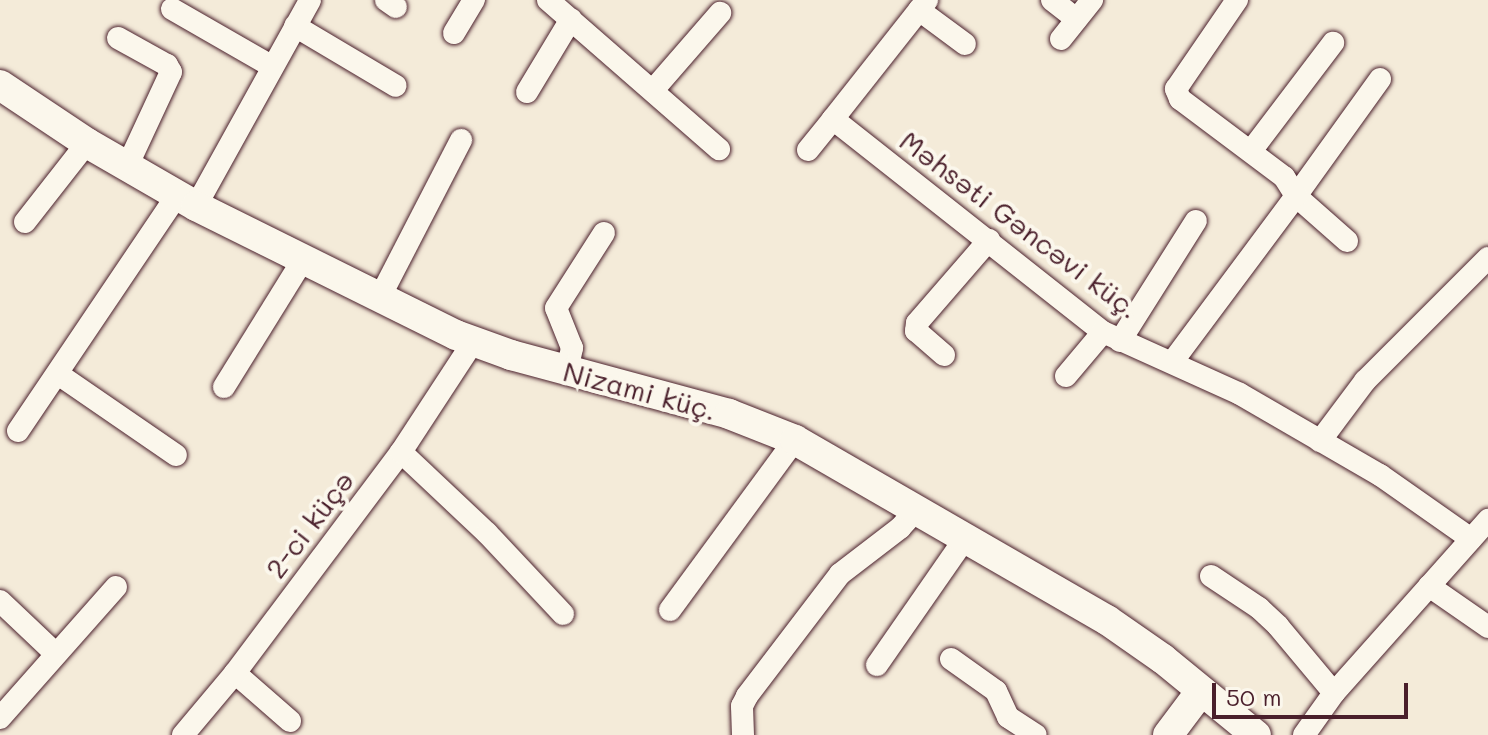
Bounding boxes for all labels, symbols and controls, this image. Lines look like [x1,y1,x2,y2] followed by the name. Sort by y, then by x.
[894,123,1146,325] street label: Məhsəti Gəncəvi küç.
[560,353,720,427] street label: Nizami küç.
[258,464,360,584] street label: 2-ci küçə
[1216,667,1412,717] scale bar
[1226,681,1282,712] text: 50 m

